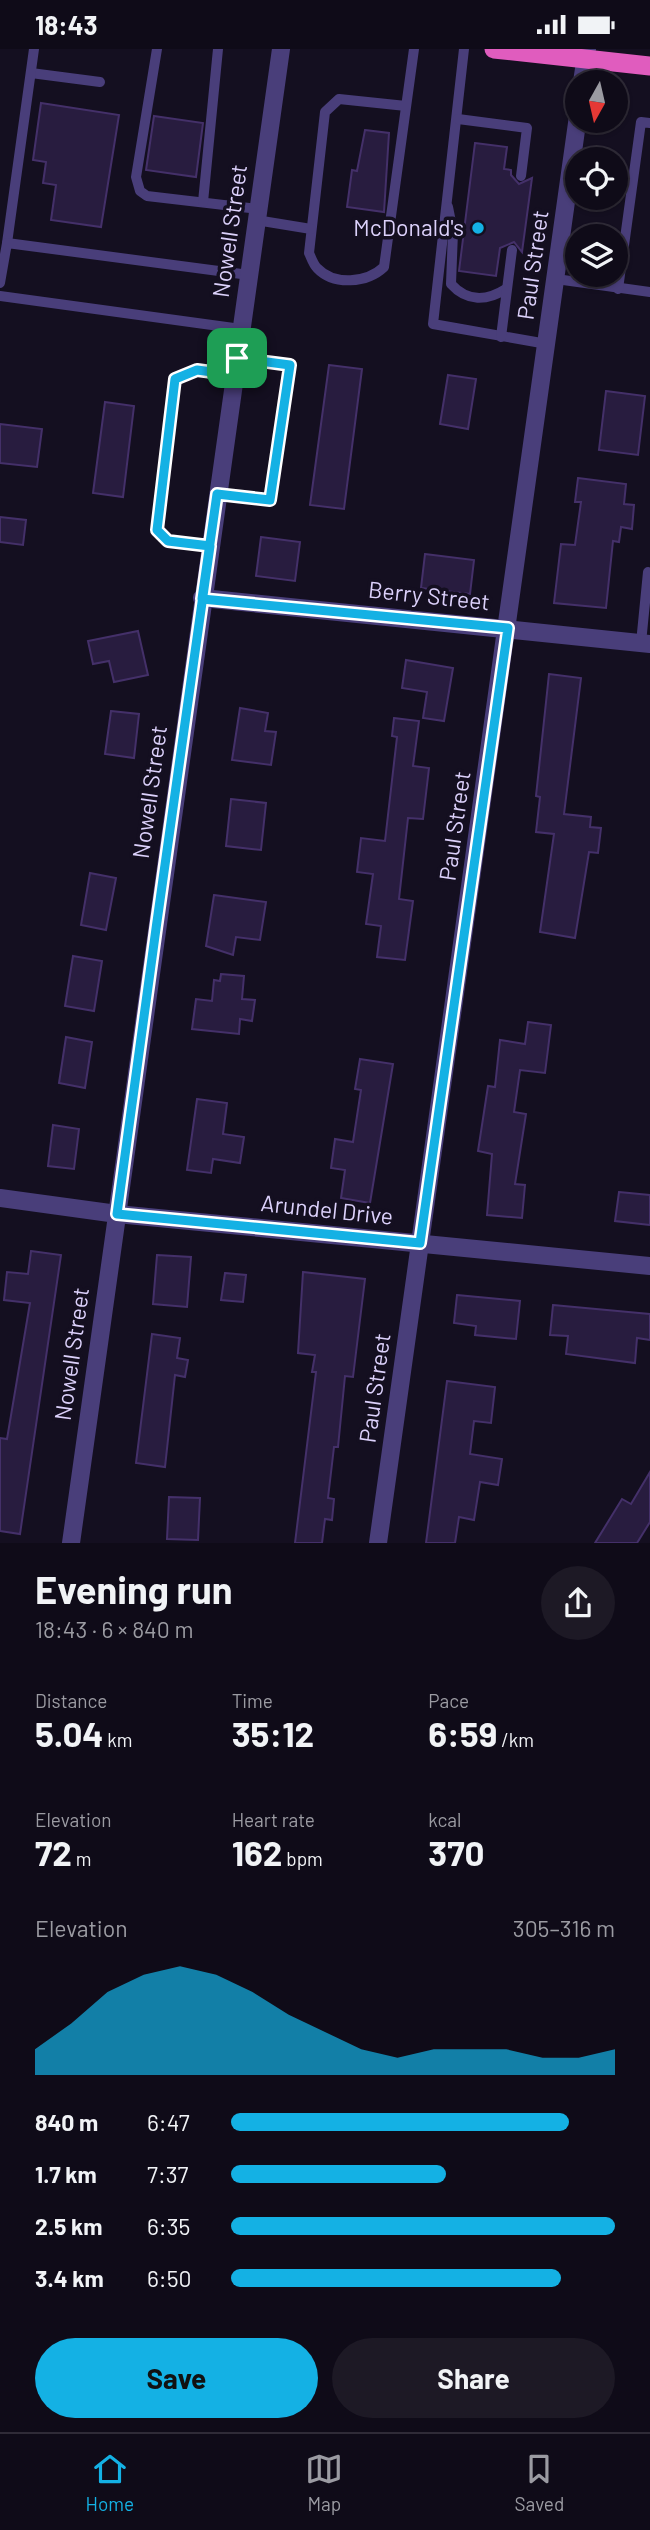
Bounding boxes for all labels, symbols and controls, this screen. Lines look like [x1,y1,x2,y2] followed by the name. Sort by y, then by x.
[35,9,98,40] text: 18:43
[565,70,628,133] north arrow
[565,70,628,287] map controls
[565,147,628,210] button: locate
[206,163,252,299] street label: Nowell Street
[510,208,554,321] street label: Paul Street
[353,213,464,241] place label: McDonald's
[470,220,486,236] marker: McDonald's
[565,224,628,287] button: layers
[207,328,267,388] pin
[218,339,256,377] icon: arrive
[367,575,491,615] street label: Berry Street
[126,724,172,860] street label: Nowell Street
[432,769,476,882] street label: Paul Street
[260,1188,395,1230] street label: Arundel Drive
[48,1286,94,1422] street label: Nowell Street
[352,1331,396,1444] street label: Paul Street
[35,1566,233,1612] text: Evening run
[541,1566,615,1640] button: share
[35,1615,193,1643] text: 18:43 · 6 × 840 m
[35,1689,107,1712] text: Distance
[232,1689,273,1712] text: Time
[428,1689,469,1712] text: Pace
[35,1712,104,1754] text: 5.04
[232,1712,314,1754] text: 35:12
[428,1712,497,1754] text: 6:59
[104,1728,133,1751] text: km
[497,1728,534,1751] text: /km
[35,1808,112,1831] text: Elevation
[232,1808,315,1831] text: Heart rate
[428,1808,461,1831] text: kcal
[35,1831,72,1873] text: 72
[232,1831,282,1873] text: 162
[428,1831,485,1873] text: 370
[72,1847,91,1870] text: m
[282,1847,323,1870] text: bpm
[35,1914,128,1942] text: Elevation
[513,1914,615,1942] text: 305–316 m
[35,2108,98,2136] text: 840 m
[147,2108,190,2136] text: 6:47
[35,2160,97,2188] text: 1.7 km
[147,2160,188,2188] text: 7:37
[35,2212,103,2240] text: 2.5 km
[147,2212,190,2240] text: 6:35
[35,2264,104,2292] text: 3.4 km
[147,2264,191,2292] text: 6:50
[35,2338,318,2418] button: Save
[332,2338,615,2418] button: Share
[86,2450,134,2515] tab: Home
[305,2450,343,2515] tab: Map
[515,2450,564,2515] tab: Saved

